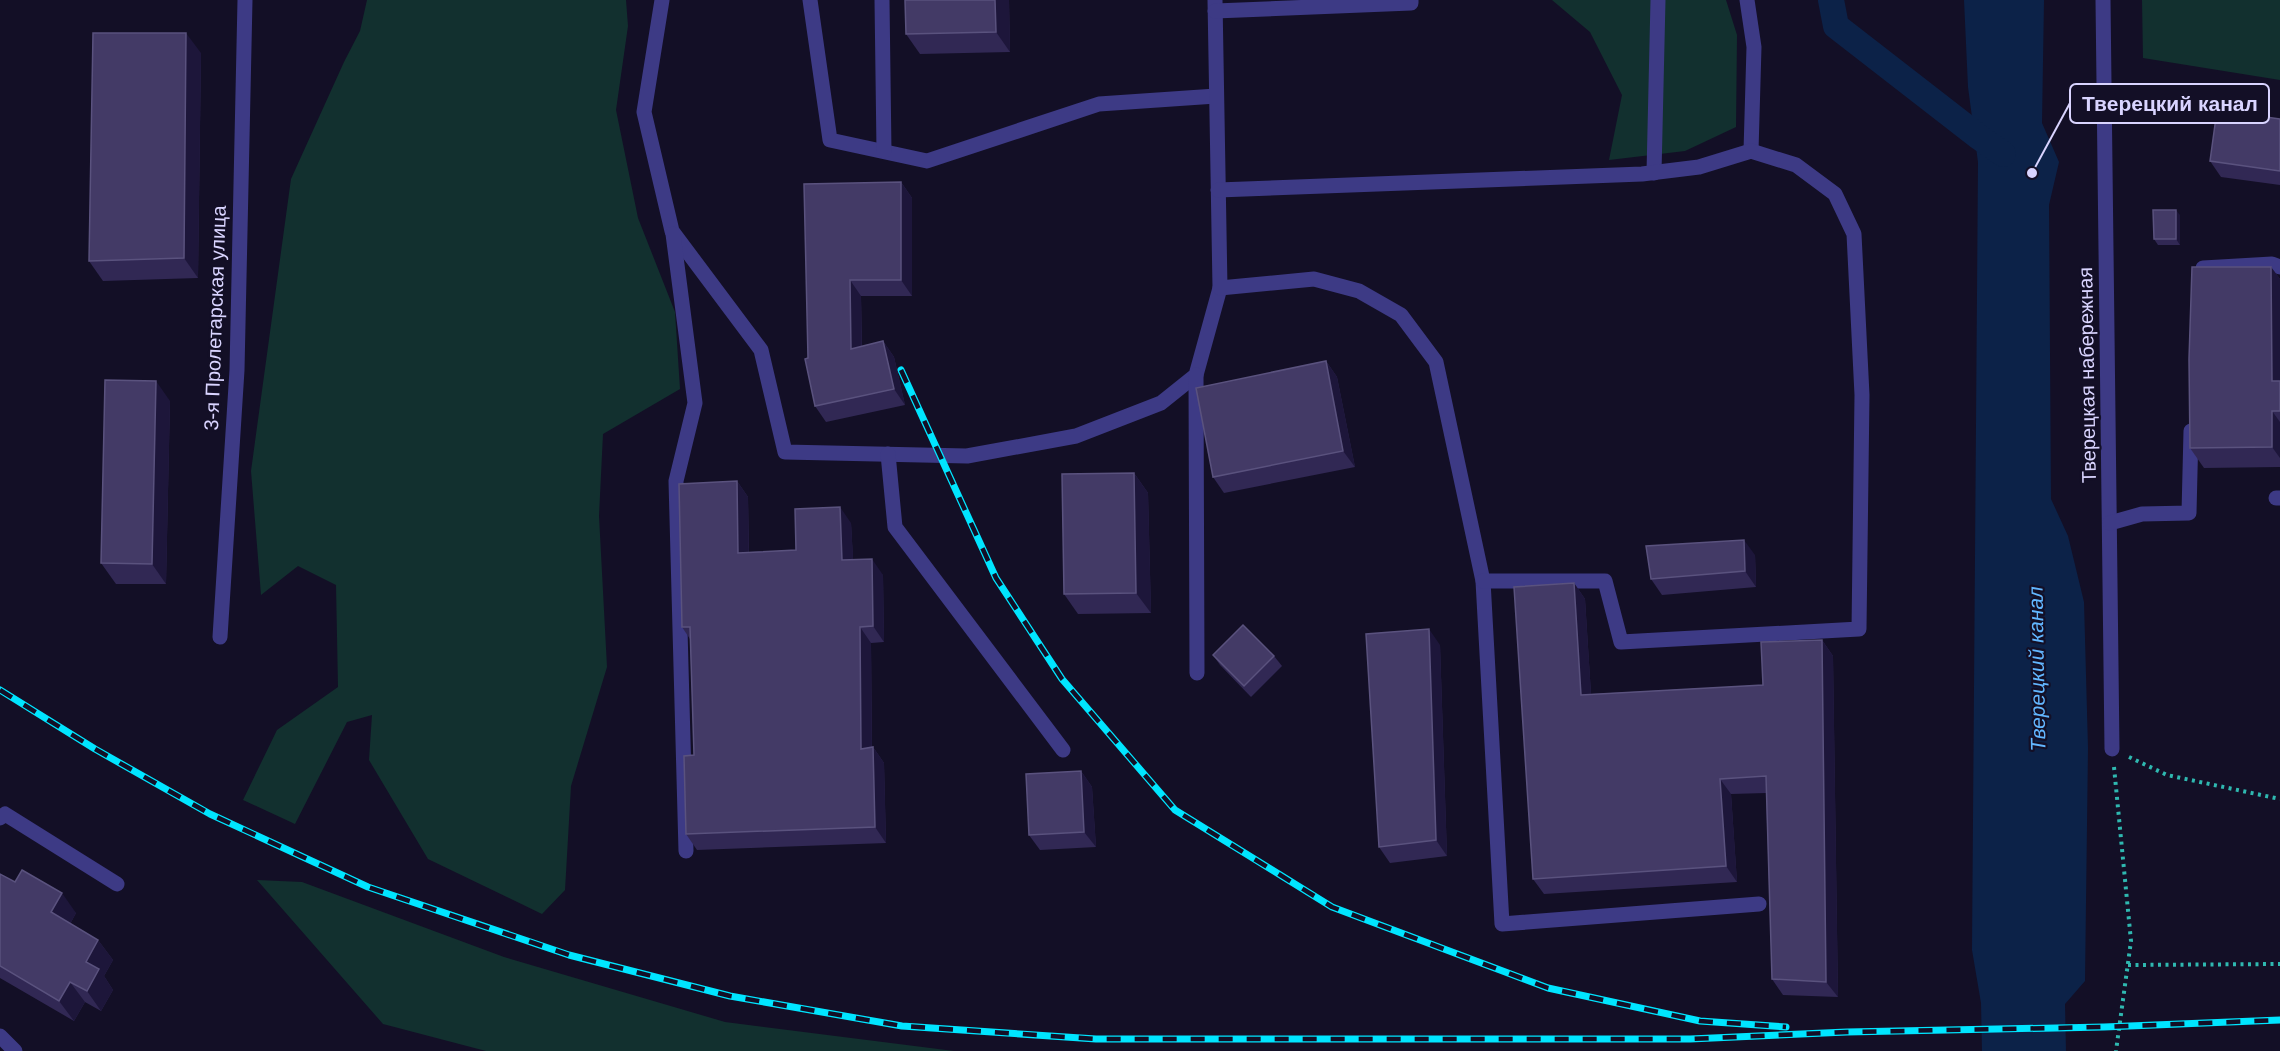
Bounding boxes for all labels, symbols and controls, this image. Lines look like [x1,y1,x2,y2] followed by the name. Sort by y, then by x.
[2070,84,2269,123] callout: Тверецкий канал
[2082,92,2258,115] text: Тверецкий канал
[200,204,230,431] street label: 3-я Пролетарская улица
[2074,267,2100,483] street label: Тверецкая набережная
[2024,586,2049,752] water label: Тверецкий канал

